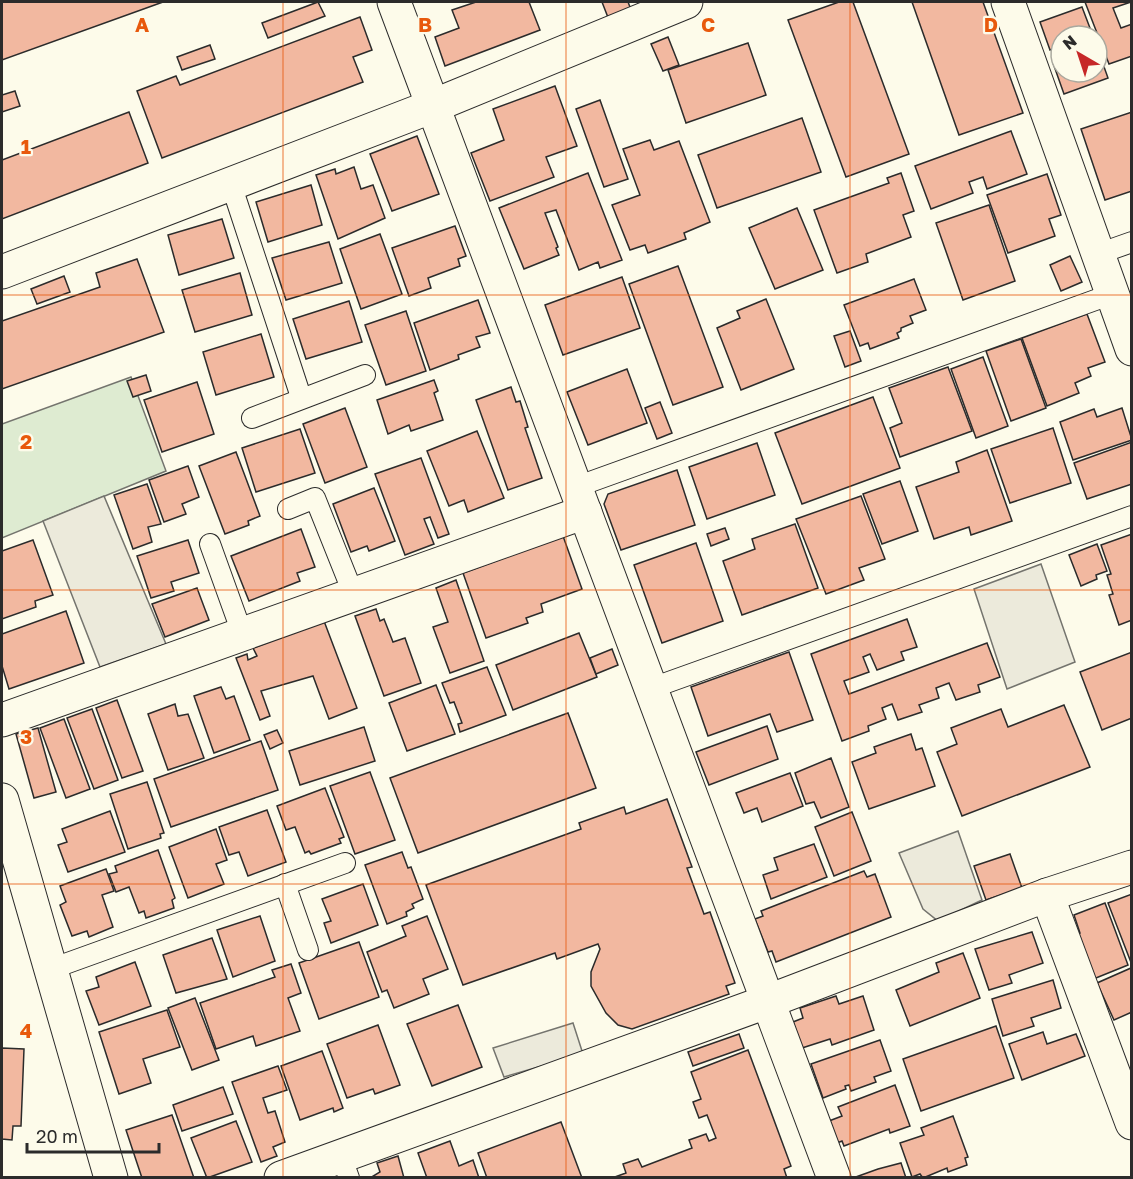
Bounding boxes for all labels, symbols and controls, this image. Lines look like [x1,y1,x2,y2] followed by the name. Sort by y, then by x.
[135,12,149,36] text: A
[418,12,432,36] text: B
[701,12,715,36] text: C
[984,12,998,36] text: D
[1049,24,1109,84] north arrow
[1059,31,1081,54] text: N
[21,134,31,158] text: 1
[20,429,32,453] text: 2
[20,724,32,748] text: 3
[20,1018,32,1042] text: 4
[27,1116,159,1154] scale bar
[36,1125,78,1147] text: 20 m

